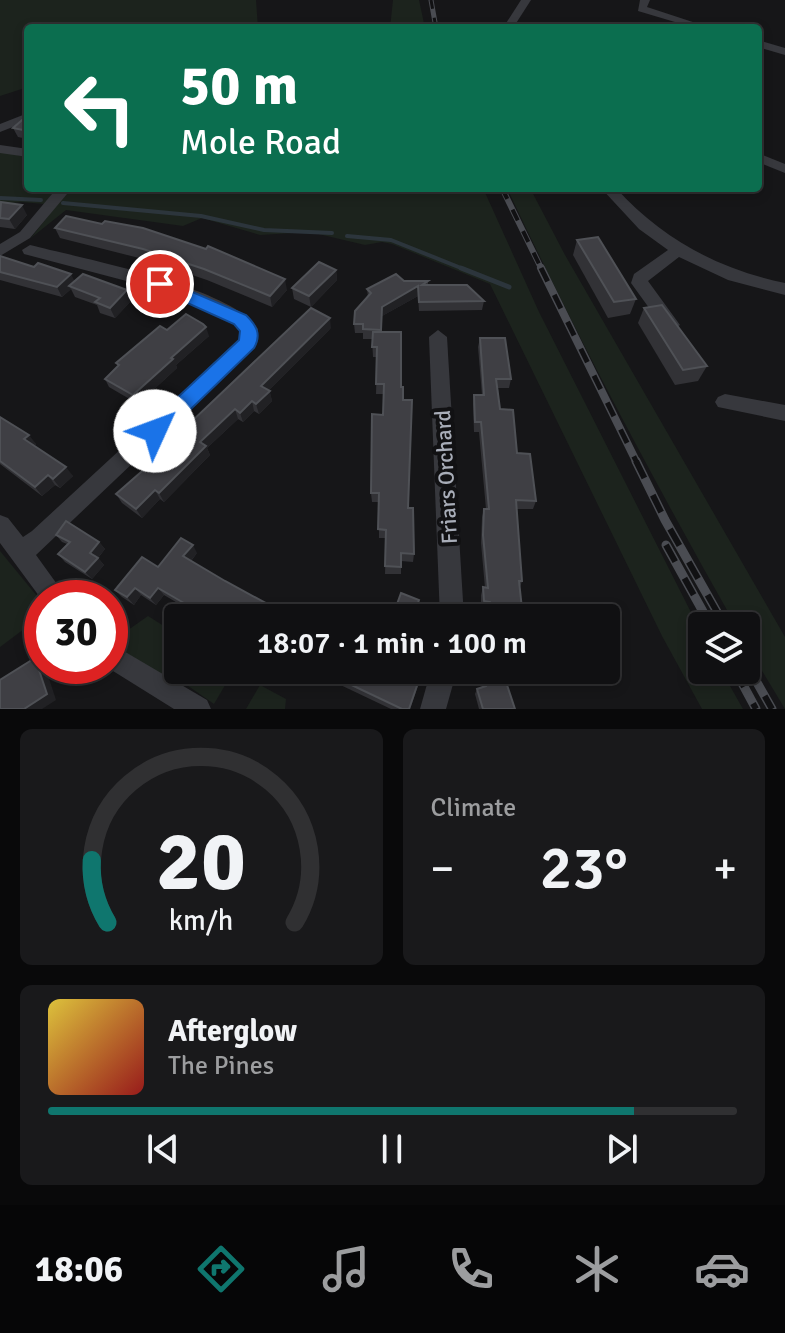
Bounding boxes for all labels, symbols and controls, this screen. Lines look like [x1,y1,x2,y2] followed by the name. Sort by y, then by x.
[180,51,298,120] text: 50 m
[48,56,152,160] icon: left
[180,120,341,165] text: Mole Road
[126,250,194,318] pin
[138,262,182,306] icon: arrive
[113,389,197,473] position arrow
[429,409,463,545] street label: Friars Orchard
[24,580,128,684] speed limit sign: 30
[688,612,760,684] map controls
[688,612,760,684] button: layers
[257,625,527,662] text: 18:07 · 1 min · 100 m
[431,792,516,824] text: Climate
[156,811,246,913] text: 20
[540,832,628,906] text: 23°
[431,842,454,896] text: −
[713,842,737,896] text: +
[169,903,234,938] text: km/h
[168,1013,297,1050] text: Afterglow
[168,1050,274,1082] text: The Pines
[141,1127,185,1171] icon: previous
[370,1127,414,1171] icon: pause
[600,1127,644,1171] icon: next
[193,1241,249,1297] icon: directions
[318,1241,374,1297] icon: music
[443,1241,499,1297] icon: phone
[569,1241,625,1297] icon: climate
[694,1241,750,1297] icon: car
[35,1247,123,1292] text: 18:06

